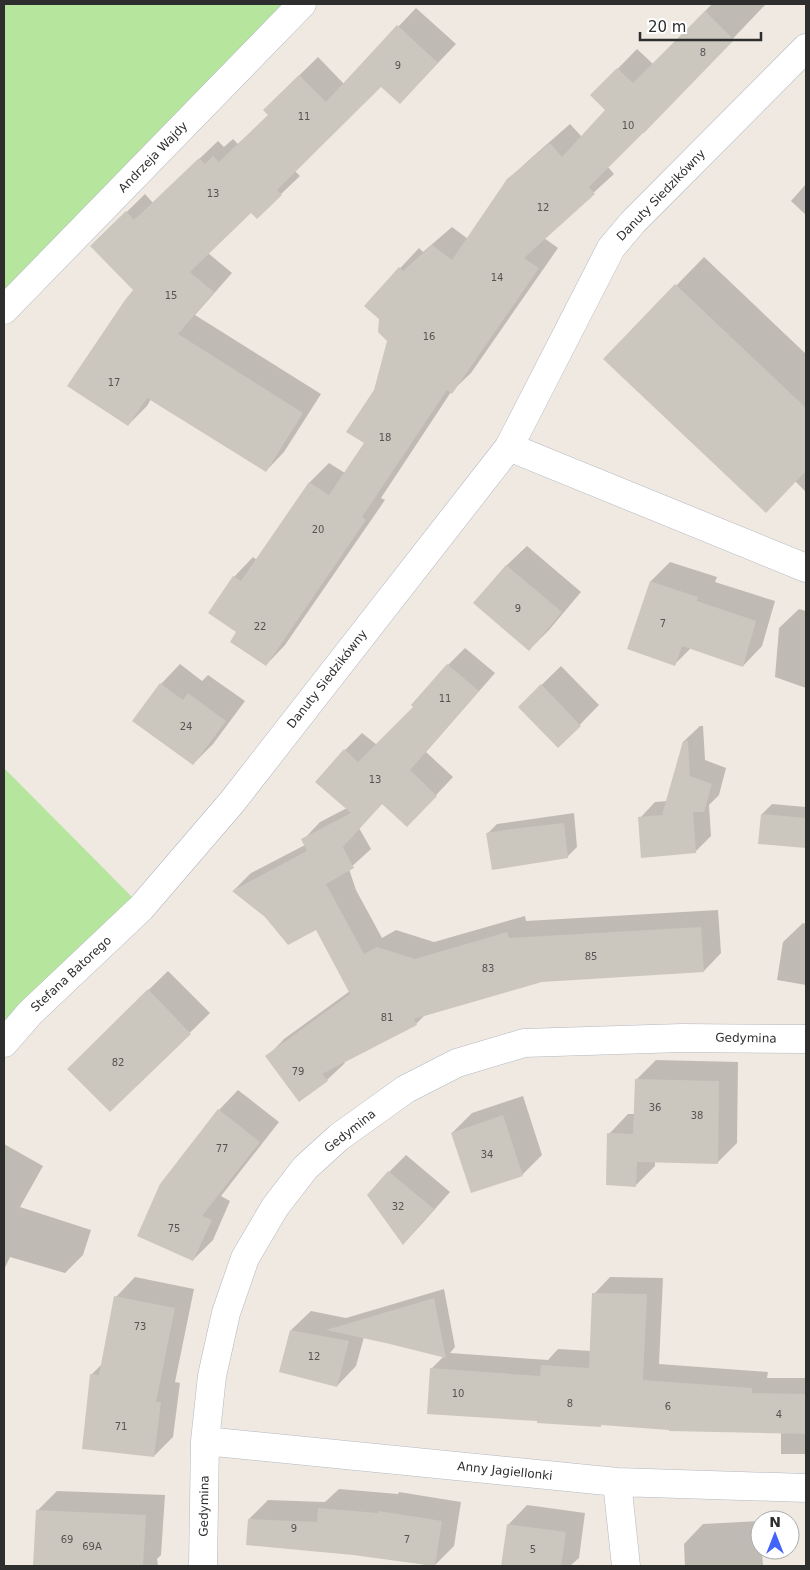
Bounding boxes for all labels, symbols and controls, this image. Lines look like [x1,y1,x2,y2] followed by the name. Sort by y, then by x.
[640,10,761,42] scale bar
[648,18,686,36] text: 20 m
[700,47,706,58] house number: 8
[395,60,401,71] house number: 9
[298,111,310,122] house number: 11
[116,119,190,195] street label: Andrzeja Wajdy
[622,120,634,131] house number: 10
[614,146,708,244] street label: Danuty Siedzikówny
[207,188,219,199] house number: 13
[537,202,549,213] house number: 12
[491,272,503,283] house number: 14
[165,290,177,301] house number: 15
[423,331,435,342] house number: 16
[108,377,120,388] house number: 17
[379,432,391,443] house number: 18
[312,524,324,535] house number: 20
[515,603,521,614] house number: 9
[660,618,666,629] house number: 7
[254,621,266,632] house number: 22
[284,627,370,731] street label: Danuty Siedzikówny
[439,693,451,704] house number: 11
[180,721,192,732] house number: 24
[369,774,381,785] house number: 13
[28,933,114,1015] street label: Stefana Batorego
[585,951,597,962] house number: 85
[482,963,494,974] house number: 83
[381,1012,393,1023] house number: 81
[715,1030,777,1046] street label: Gedymina
[112,1057,124,1068] house number: 82
[292,1066,304,1077] house number: 79
[649,1102,661,1113] house number: 36
[322,1107,378,1155] street label: Gedymina
[691,1110,703,1121] house number: 38
[216,1143,228,1154] house number: 77
[481,1149,493,1160] house number: 34
[392,1201,404,1212] house number: 32
[168,1223,180,1234] house number: 75
[134,1321,146,1332] house number: 73
[308,1351,320,1362] house number: 12
[452,1388,464,1399] house number: 10
[567,1398,573,1409] house number: 8
[665,1401,671,1412] house number: 6
[776,1409,782,1420] house number: 4
[115,1421,127,1432] house number: 71
[457,1459,553,1483] street label: Anny Jagiellonki
[196,1475,212,1537] street label: Gedymina
[750,1510,800,1560] north arrow
[769,1514,781,1530] text: N
[291,1523,297,1534] house number: 9
[61,1534,73,1545] house number: 69
[404,1534,410,1545] house number: 7
[82,1541,102,1552] house number: 69A
[530,1544,536,1555] house number: 5

